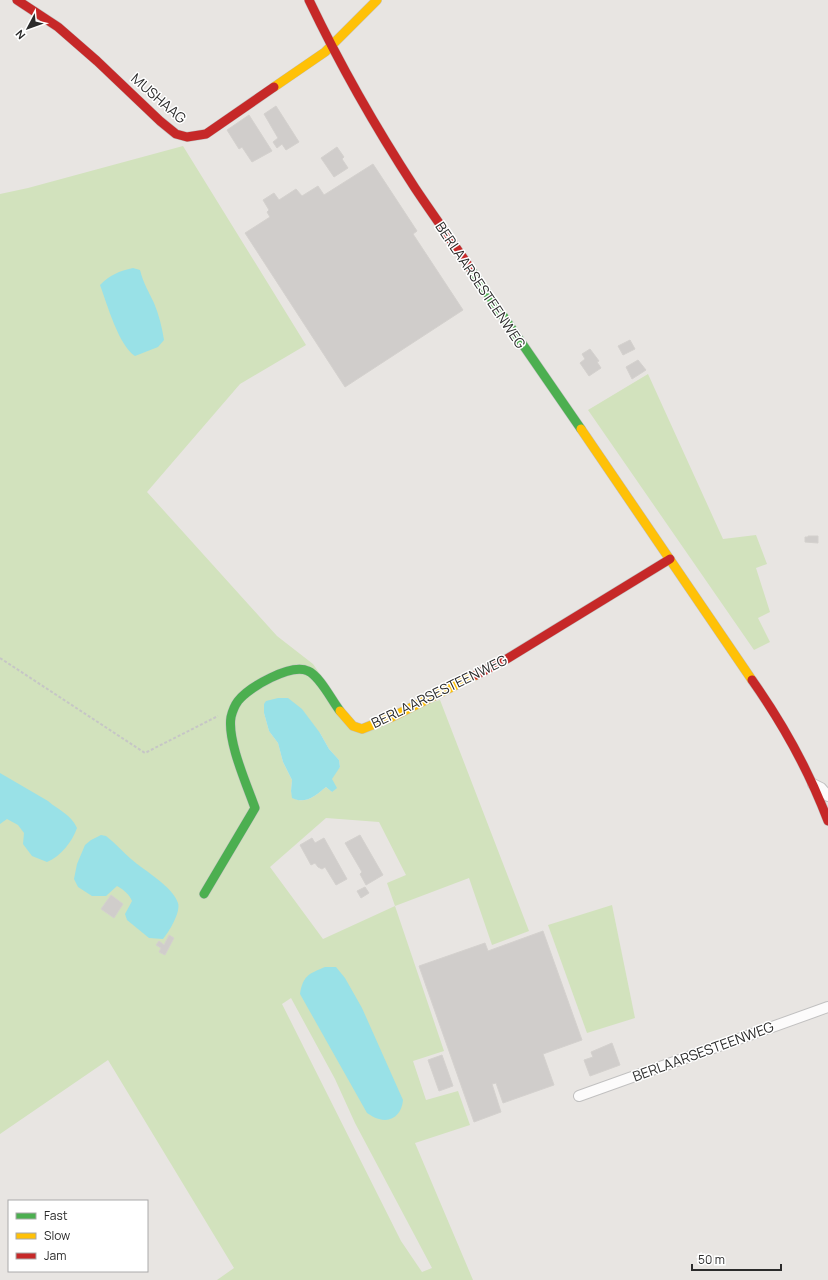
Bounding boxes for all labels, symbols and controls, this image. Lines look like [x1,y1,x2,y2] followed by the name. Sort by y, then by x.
[8,8,48,48] north arrow
[12,27,28,43] text: N
[127,69,191,127] street label: MUSHAAG
[431,218,531,352] street label: BERLAARSESTEENWEG
[368,650,510,732] street label: BERLAARSESTEENWEG
[630,1017,776,1085] street label: BERLAARSESTEENWEG
[8,1200,148,1272] legend
[44,1207,68,1224] text: Fast
[44,1227,70,1244] text: Slow
[692,1246,781,1272] scale bar
[44,1247,66,1264] text: Jam
[698,1251,725,1268] text: 50 m

